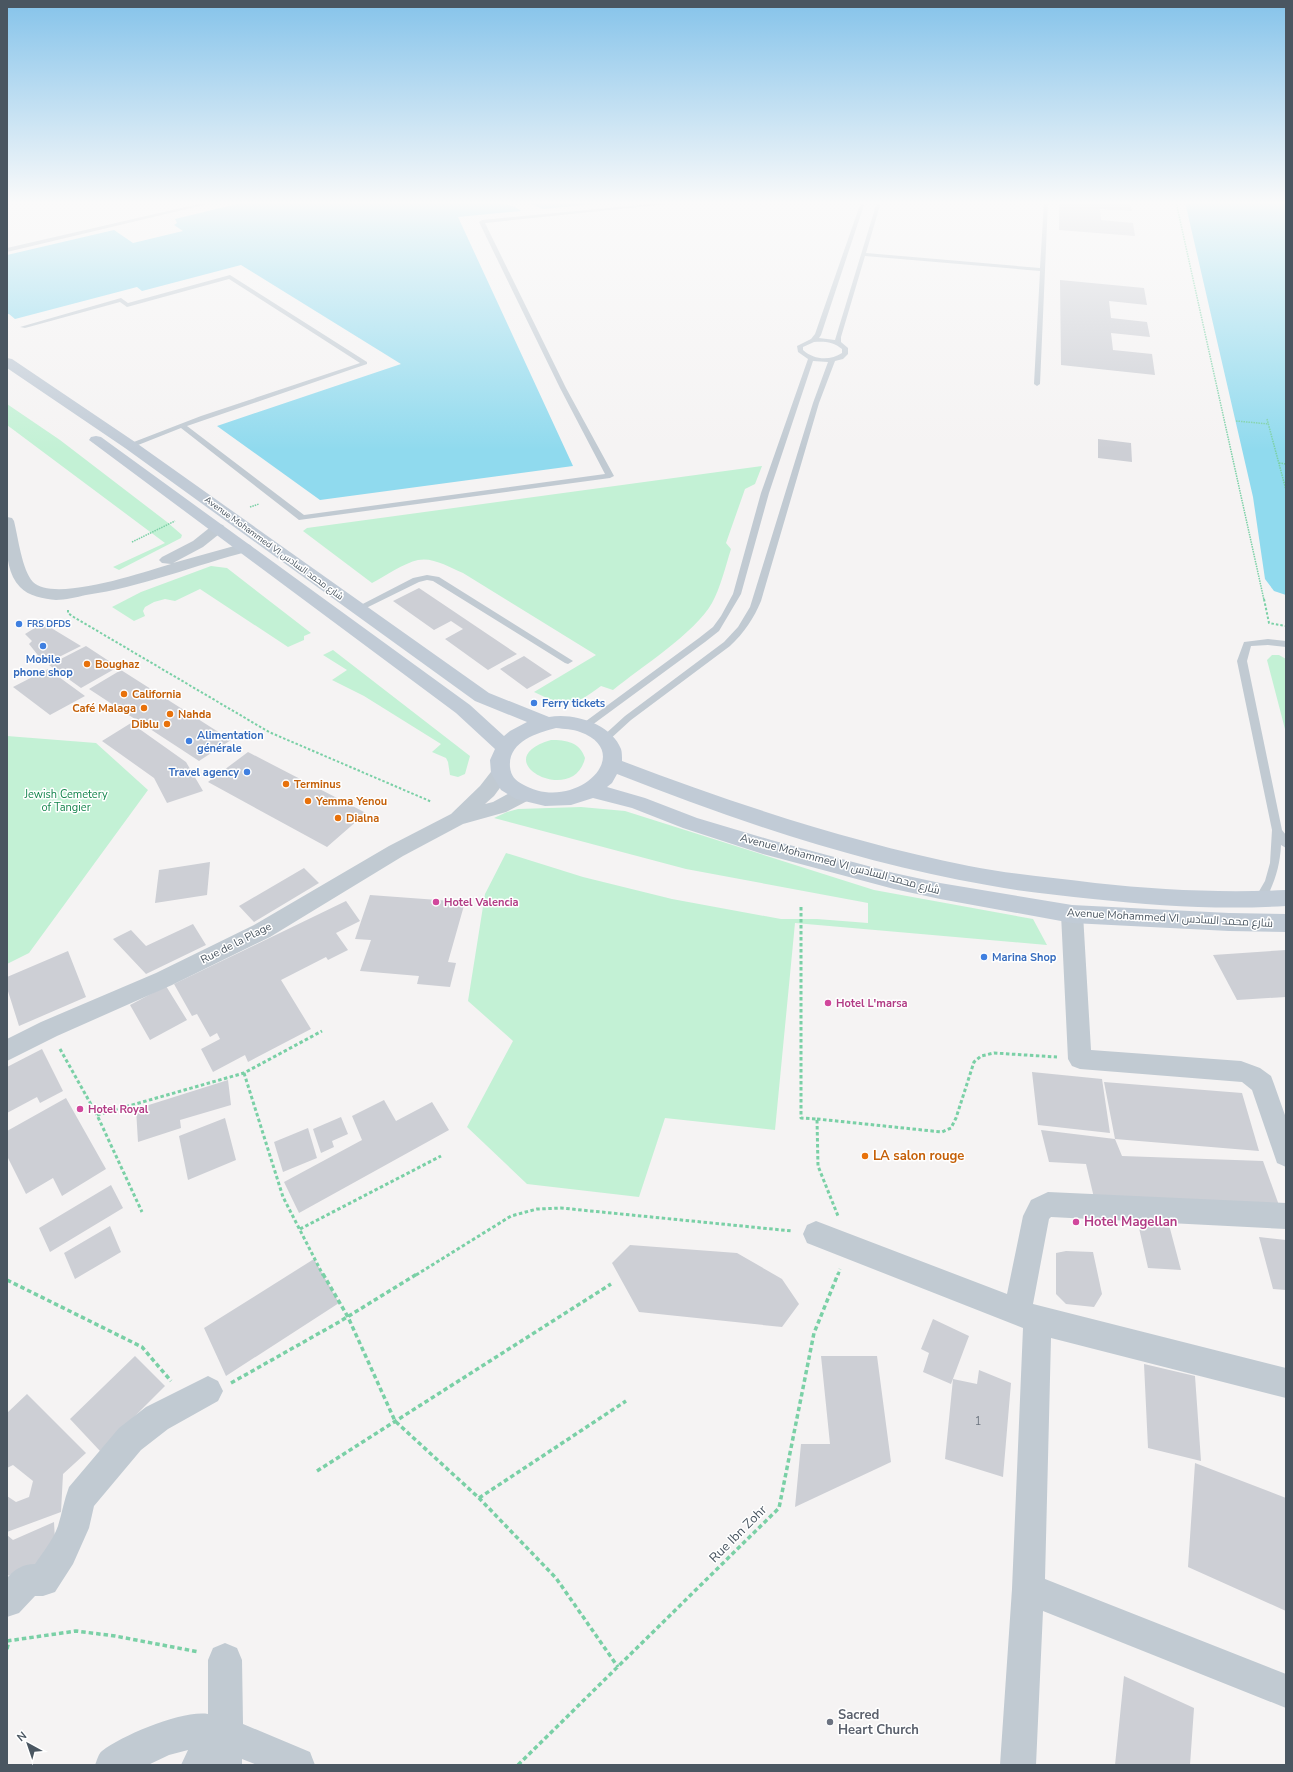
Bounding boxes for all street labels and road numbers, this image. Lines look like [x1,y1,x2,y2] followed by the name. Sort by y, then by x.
[202,494,346,602] street label: Avenue Mohammed VI شارع محمد السادس
[738,830,942,898] street label: Avenue Mohammed VI شارع محمد السادس
[1067,905,1273,931] street label: Avenue Mohammed VI شارع محمد السادس
[198,919,274,967] street label: Rue de la Plage
[705,1501,771,1567] street label: Rue Ibn Zohr

